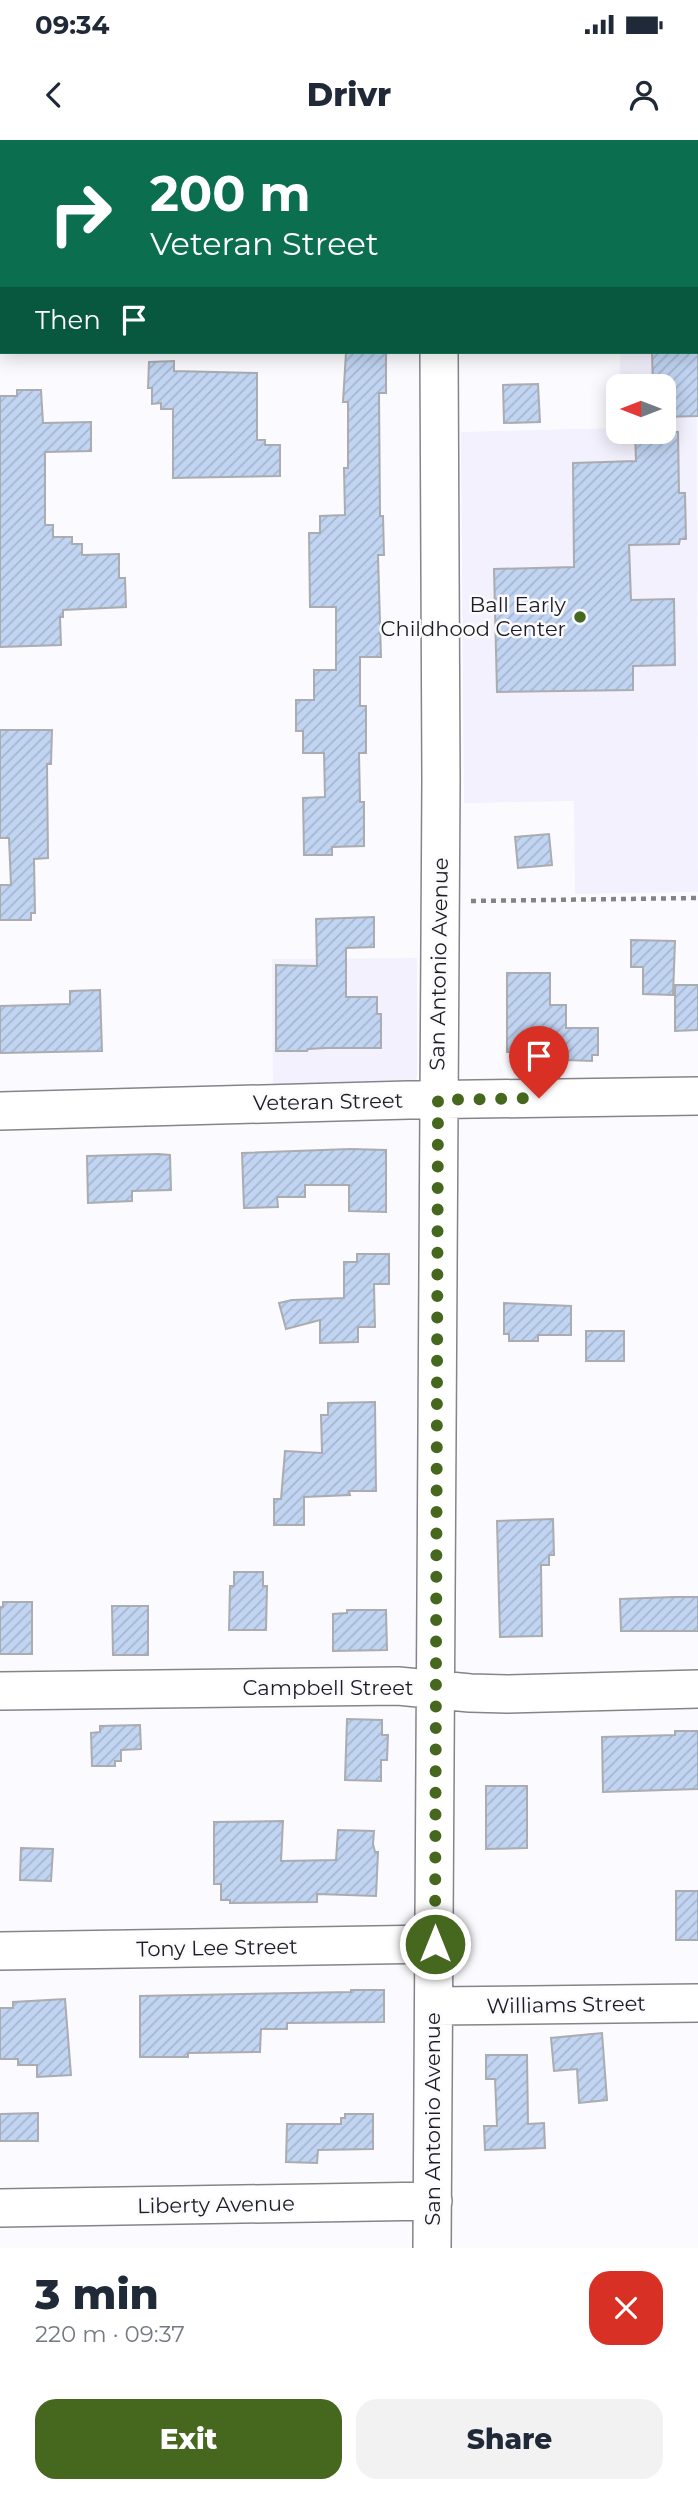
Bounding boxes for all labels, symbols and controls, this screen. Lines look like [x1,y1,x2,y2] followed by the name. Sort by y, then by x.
[35,9,109,41] text: 09:34
[307,75,391,114] text: Drivr
[35,76,73,114] icon: back
[625,76,663,114] icon: person
[150,164,311,223] text: 200 m
[35,168,126,259] icon: right
[150,224,379,263] text: Veteran Street
[115,301,153,339] icon: arrive
[35,304,101,336] text: Then
[606,374,676,444] north arrow
[606,374,676,444] map controls
[381,592,567,641] place label: Ball Early Childhood Center
[572,609,588,625] marker: Ball Early Childhood Center
[424,857,453,1071] street label: San Antonio Avenue
[509,1026,569,1098] pin
[520,1037,558,1075] icon: arrive
[253,1088,403,1115] street label: Veteran Street
[243,1675,413,1700] street label: Campbell Street
[398,1907,472,1981] position arrow
[136,1934,298,1961] street label: Tony Lee Street
[486,1991,646,2018] street label: Williams Street
[420,2012,445,2226] street label: San Antonio Avenue
[137,2191,295,2218] street label: Liberty Avenue
[35,2268,159,2320] text: 3 min
[589,2271,663,2345] button: close
[35,2320,185,2348] text: 220 m · 09:37
[35,2399,342,2479] button: Exit
[356,2399,663,2479] button: Share

